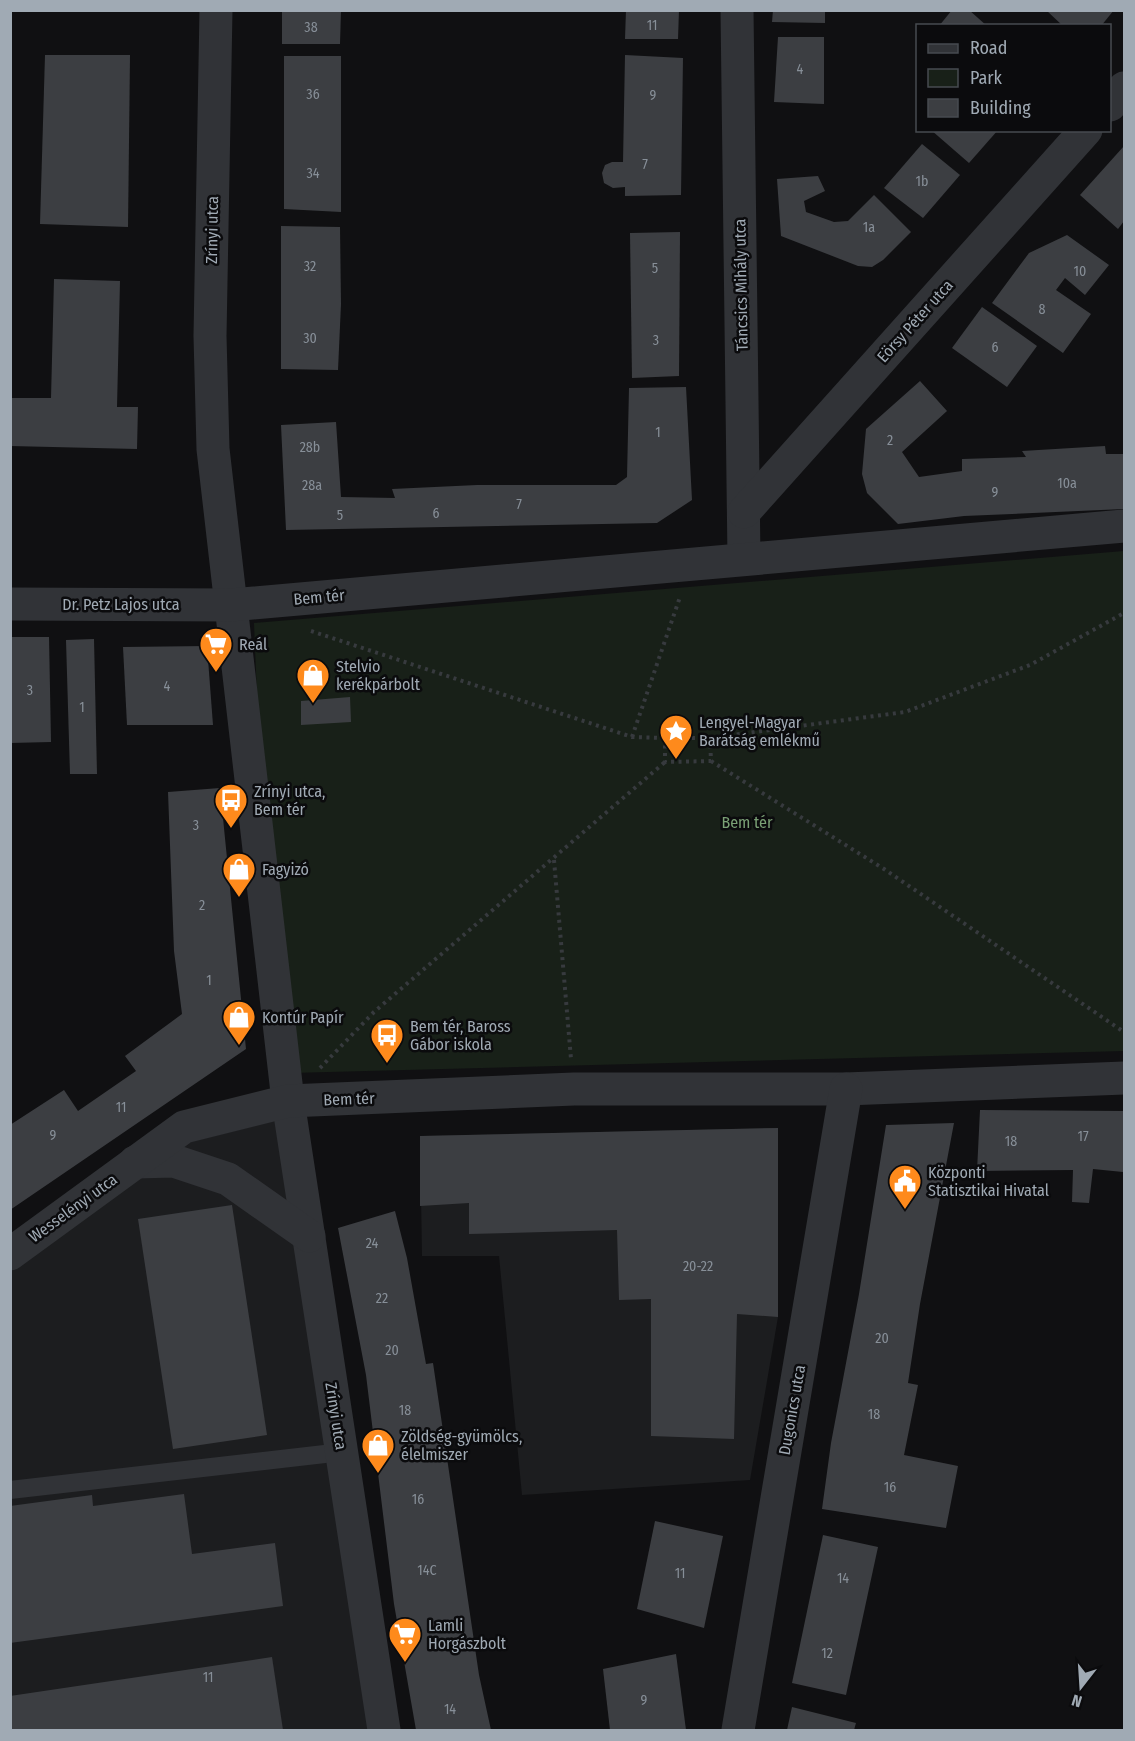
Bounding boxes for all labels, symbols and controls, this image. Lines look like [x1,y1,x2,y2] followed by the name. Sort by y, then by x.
[647,17,657,34] house number: 11
[304,19,318,36] house number: 38
[916,24,1111,132] legend
[970,37,1007,59] text: Road
[797,61,804,78] house number: 4
[970,67,1003,89] text: Park
[306,86,320,103] house number: 36
[650,87,657,104] house number: 9
[970,97,1031,119] text: Building
[642,156,648,173] house number: 7
[306,165,320,182] house number: 34
[916,173,928,190] house number: 1b
[202,196,222,264] street label: Zrínyi utca
[730,218,752,351] street label: Táncsics Mihály utca
[863,219,875,236] house number: 1a
[304,258,316,275] house number: 32
[652,260,658,277] house number: 5
[1074,263,1086,280] house number: 10
[873,276,957,366] street label: Eörsy Péter utca
[1039,301,1046,318] house number: 8
[303,330,317,347] house number: 30
[653,332,659,349] house number: 3
[992,339,999,356] house number: 6
[655,424,661,441] house number: 1
[887,432,893,449] house number: 2
[300,439,320,456] house number: 28b
[1057,475,1077,492] house number: 10a
[302,477,322,494] house number: 28a
[992,484,999,501] house number: 9
[516,496,522,513] house number: 7
[433,505,440,522] house number: 6
[337,507,343,524] house number: 5
[293,585,346,609] street label: Bem tér
[62,595,180,614] street label: Dr. Petz Lajos utca
[198,626,234,673] supermarket icon: Reál
[239,635,267,654] place label: Reál
[295,657,331,704] shop icon: Stelvio kerékpárbolt
[336,657,421,694] place label: Stelvio kerékpárbolt
[164,678,171,695] house number: 4
[27,682,33,699] house number: 3
[79,699,85,716] house number: 1
[658,713,694,760] place icon: Lengyel-Magyar Barátság emlékmű
[699,713,820,750] place label: Lengyel-Magyar Barátság emlékmű
[213,782,249,829] bus stop icon: Zrínyi utca, Bem tér
[254,782,325,819] place label: Zrínyi utca, Bem tér
[721,813,773,832] park label: Bem tér
[193,817,199,834] house number: 3
[221,851,257,898] shop icon: Fagyizó
[262,860,309,879] place label: Fagyizó
[199,897,205,914] house number: 2
[206,972,212,989] house number: 1
[221,999,257,1046] shop icon: Kontúr Papír
[262,1008,344,1027] place label: Kontúr Papír
[369,1017,405,1064] bus stop icon: Bem tér, Baross Gábor iskola
[410,1017,511,1054] place label: Bem tér, Baross Gábor iskola
[323,1089,375,1109] street label: Bem tér
[116,1099,126,1116] house number: 11
[50,1127,57,1144] house number: 9
[1077,1128,1089,1145] house number: 17
[1005,1133,1017,1150] house number: 18
[887,1163,923,1210] public building icon: Központi Statisztikai Hivatal
[928,1163,1049,1200] place label: Központi Statisztikai Hivatal
[25,1170,121,1246] street label: Wesselényi utca
[366,1235,379,1252] house number: 24
[683,1258,713,1275] house number: 20-22
[376,1290,388,1307] house number: 22
[875,1330,889,1347] house number: 20
[385,1342,399,1359] house number: 20
[775,1363,809,1457] street label: Dugonics utca
[321,1381,351,1451] street label: Zrínyi utca
[399,1402,411,1419] house number: 18
[868,1406,880,1423] house number: 18
[360,1427,396,1474] shop icon: Zöldség-gyümölcs, élelmiszer
[401,1427,522,1464] place label: Zöldség-gyümölcs, élelmiszer
[884,1479,896,1496] house number: 16
[412,1491,424,1508] house number: 16
[417,1562,437,1579] house number: 14C
[675,1565,685,1582] house number: 11
[837,1570,849,1587] house number: 14
[387,1616,423,1663] supermarket icon: Lamli Horgászbolt
[428,1616,507,1653] place label: Lamli Horgászbolt
[821,1645,833,1662] house number: 12
[1051,1657,1111,1717] north arrow
[203,1669,213,1686] house number: 11
[1069,1690,1084,1711] text: N
[641,1692,648,1709] house number: 9
[444,1701,456,1718] house number: 14

